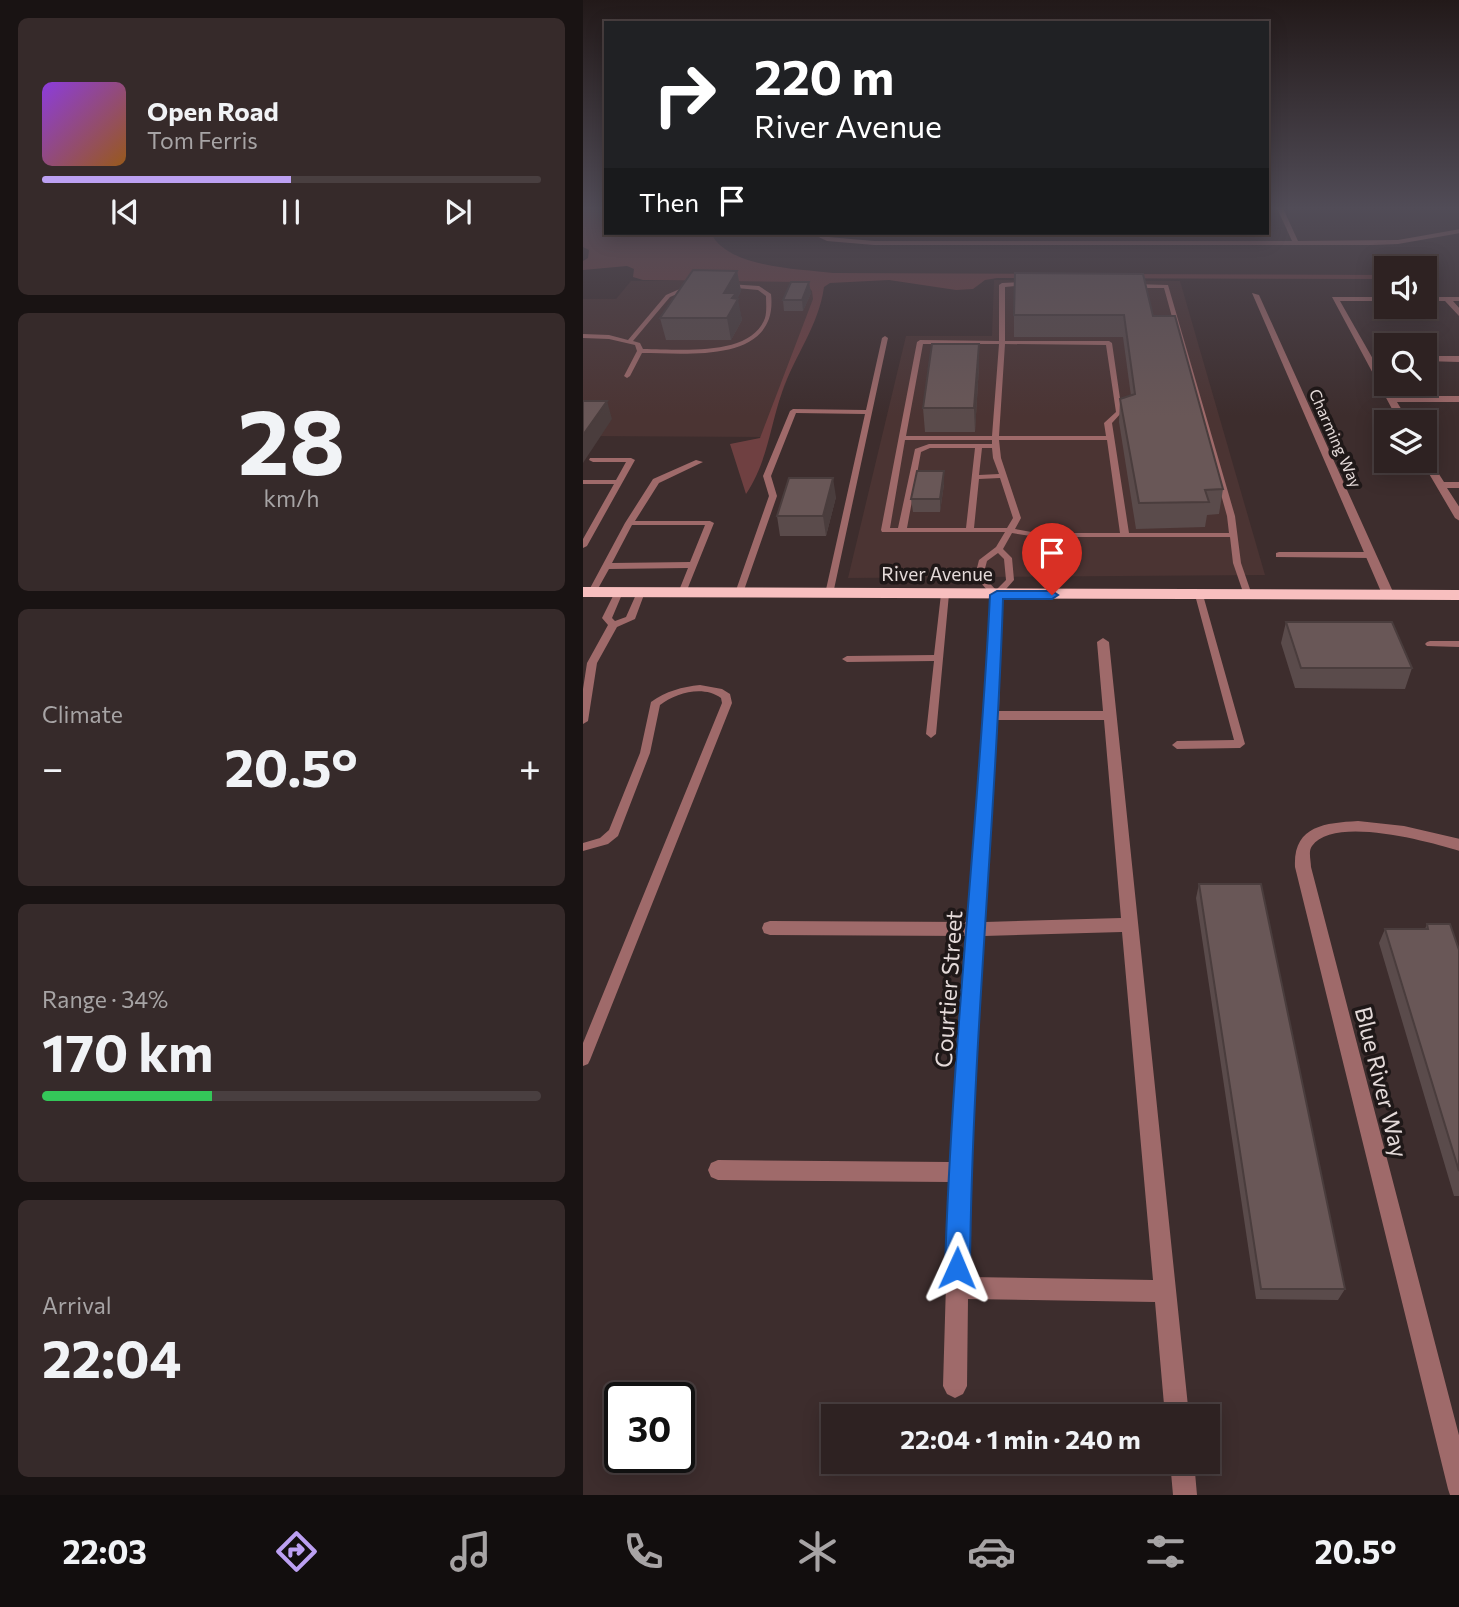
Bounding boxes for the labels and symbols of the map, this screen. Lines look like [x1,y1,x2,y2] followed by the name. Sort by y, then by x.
[1306,386,1366,490] street label: Charming Way
[1022,523,1082,595] pin
[881,562,993,585] street label: River Avenue
[929,909,967,1069] street label: Courtier Street
[1350,1004,1414,1160] street label: Blue River Way
[920,1231,994,1305] position arrow
[604,1382,695,1473] speed limit sign: 30

